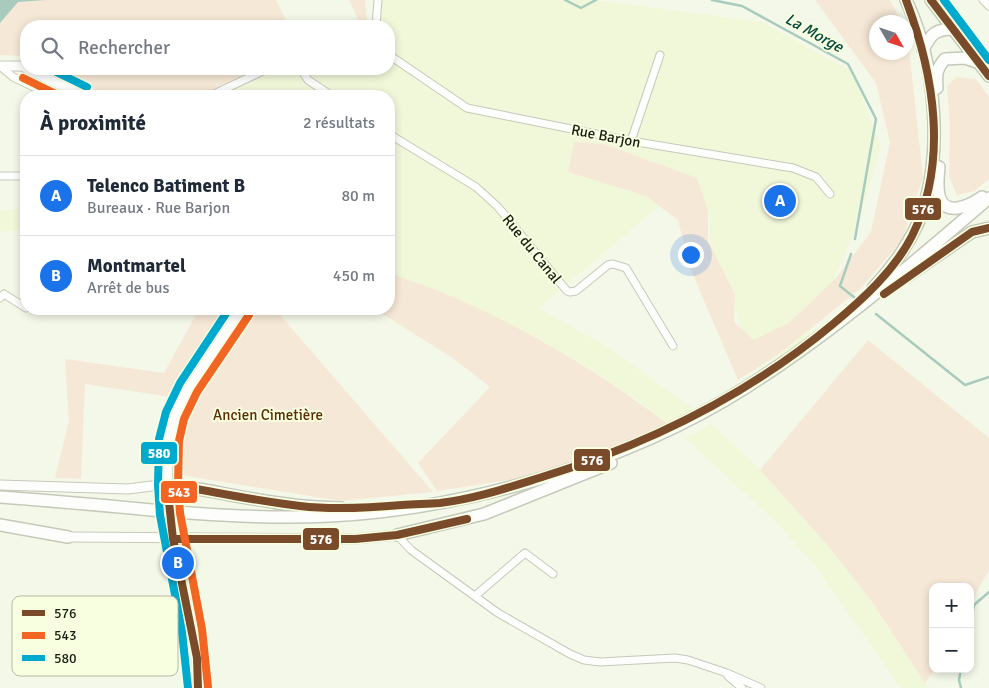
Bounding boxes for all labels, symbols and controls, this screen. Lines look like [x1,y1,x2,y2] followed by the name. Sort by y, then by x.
[781,9,847,58] water label: La Morge
[869,15,914,60] north arrow
[20,20,395,75] search box
[38,34,66,62] icon: search
[78,36,170,60] text: Rechercher
[40,110,146,136] text: À proximité
[303,113,375,133] text: 2 résultats
[570,120,642,152] street label: Rue Barjon
[87,174,245,198] text: Telenco Batiment B
[764,182,796,220] pin: A
[51,186,61,206] text: A
[341,186,375,206] text: 80 m
[904,197,942,221] line badge: 576
[87,198,230,218] text: Bureaux · Rue Barjon
[912,201,935,218] text: 576
[499,211,565,287] street label: Rue du Canal
[678,242,704,268] your location
[87,254,186,278] text: Montmartel
[51,266,61,286] text: B
[333,266,375,286] text: 450 m
[87,278,170,298] text: Arrêt de bus
[213,406,323,424] park label: Ancien Cimetière
[140,441,178,465] line badge: 580
[148,445,171,462] text: 580
[573,448,611,472] line badge: 576
[581,452,604,469] text: 576
[160,480,198,504] line badge: 543
[168,484,190,501] text: 543
[302,527,340,551] line badge: 576
[310,531,333,548] text: 576
[162,544,194,582] pin: B
[929,583,974,673] map controls
[929,583,974,628] button: +
[12,596,178,676] legend
[54,605,77,622] text: 576
[54,627,77,644] text: 543
[929,628,974,673] button: −
[54,650,77,667] text: 580

